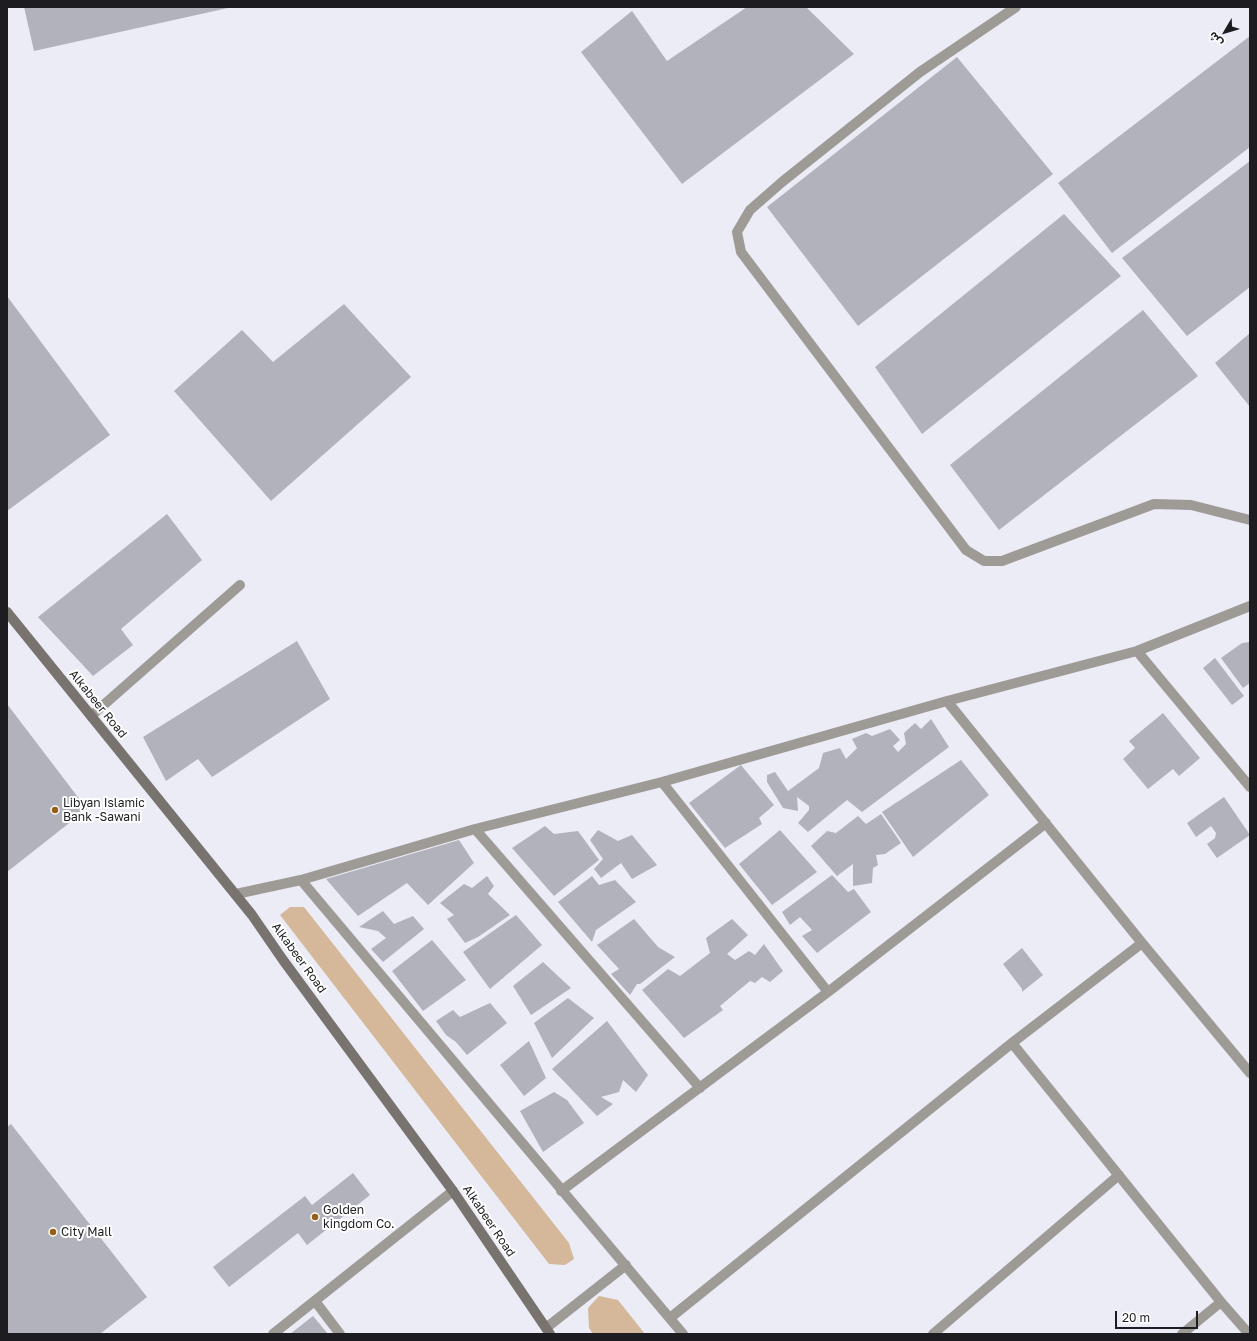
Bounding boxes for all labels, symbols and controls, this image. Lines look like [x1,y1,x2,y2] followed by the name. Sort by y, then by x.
[1205,12,1245,52] north arrow
[1205,30,1225,50] text: ش
[66,667,130,741] street label: Alkabeer Road
[63,796,145,824] place label: Libyan Islamic Bank -Sawani
[50,805,60,815] marker: Libyan Islamic Bank -Sawani
[269,920,329,996] street label: Alkabeer Road
[460,1182,518,1260] street label: Alkabeer Road
[323,1203,395,1231] place label: Golden kingdom Co.
[310,1212,320,1222] marker: Golden kingdom Co.
[61,1225,112,1239] place label: City Mall
[48,1227,58,1237] marker: City Mall
[1117,1303,1200,1329] scale bar
[1122,1310,1150,1325] text: 20 m

